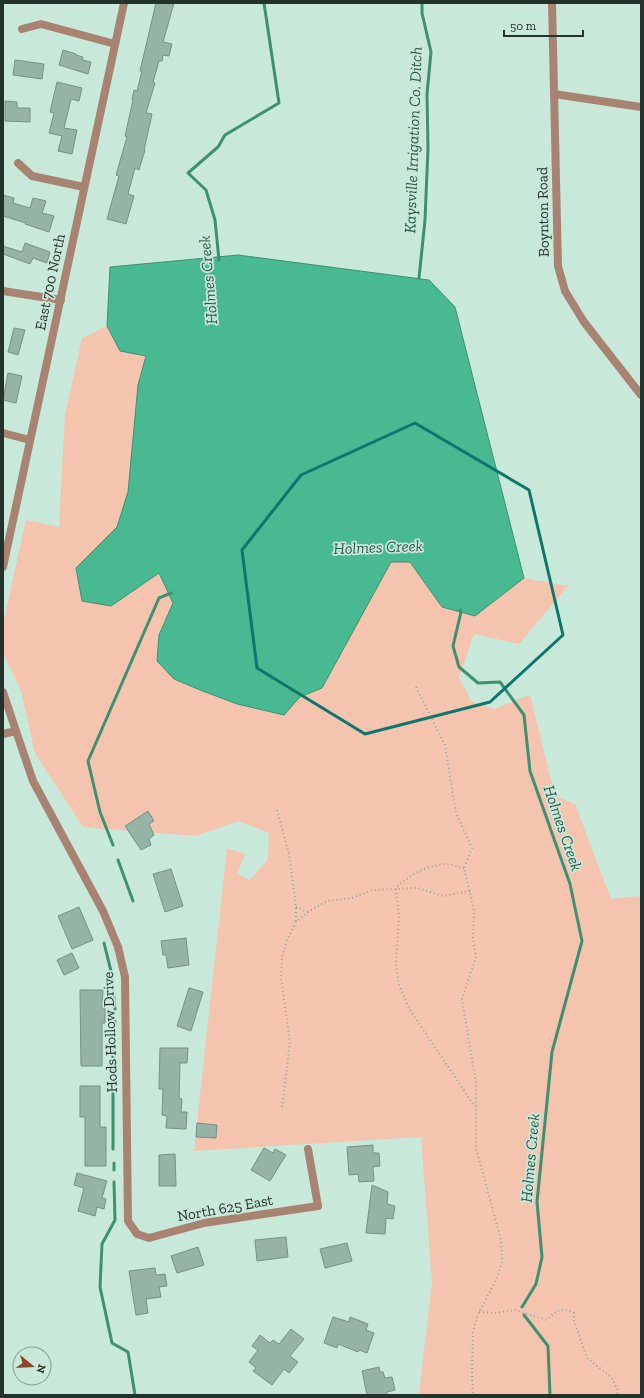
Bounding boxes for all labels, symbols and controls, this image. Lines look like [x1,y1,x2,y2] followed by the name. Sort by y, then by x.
[504,12,583,38] scale bar
[510,19,537,33] text: 50 m
[400,46,426,234] water label: Kaysville Irrigation Co. Ditch
[533,166,553,257] street label: Boynton Road
[31,232,69,332] street label: East 700 North
[195,235,221,325] water label: Holmes Creek
[333,536,423,558] water label: Holmes Creek
[539,783,587,873] water label: Holmes Creek
[99,971,121,1093] street label: Hods Hollow Drive
[517,1113,543,1203] water label: Holmes Creek
[176,1191,275,1225] street label: North 625 East
[12,1346,52,1386] north arrow
[33,1363,49,1376] text: N

